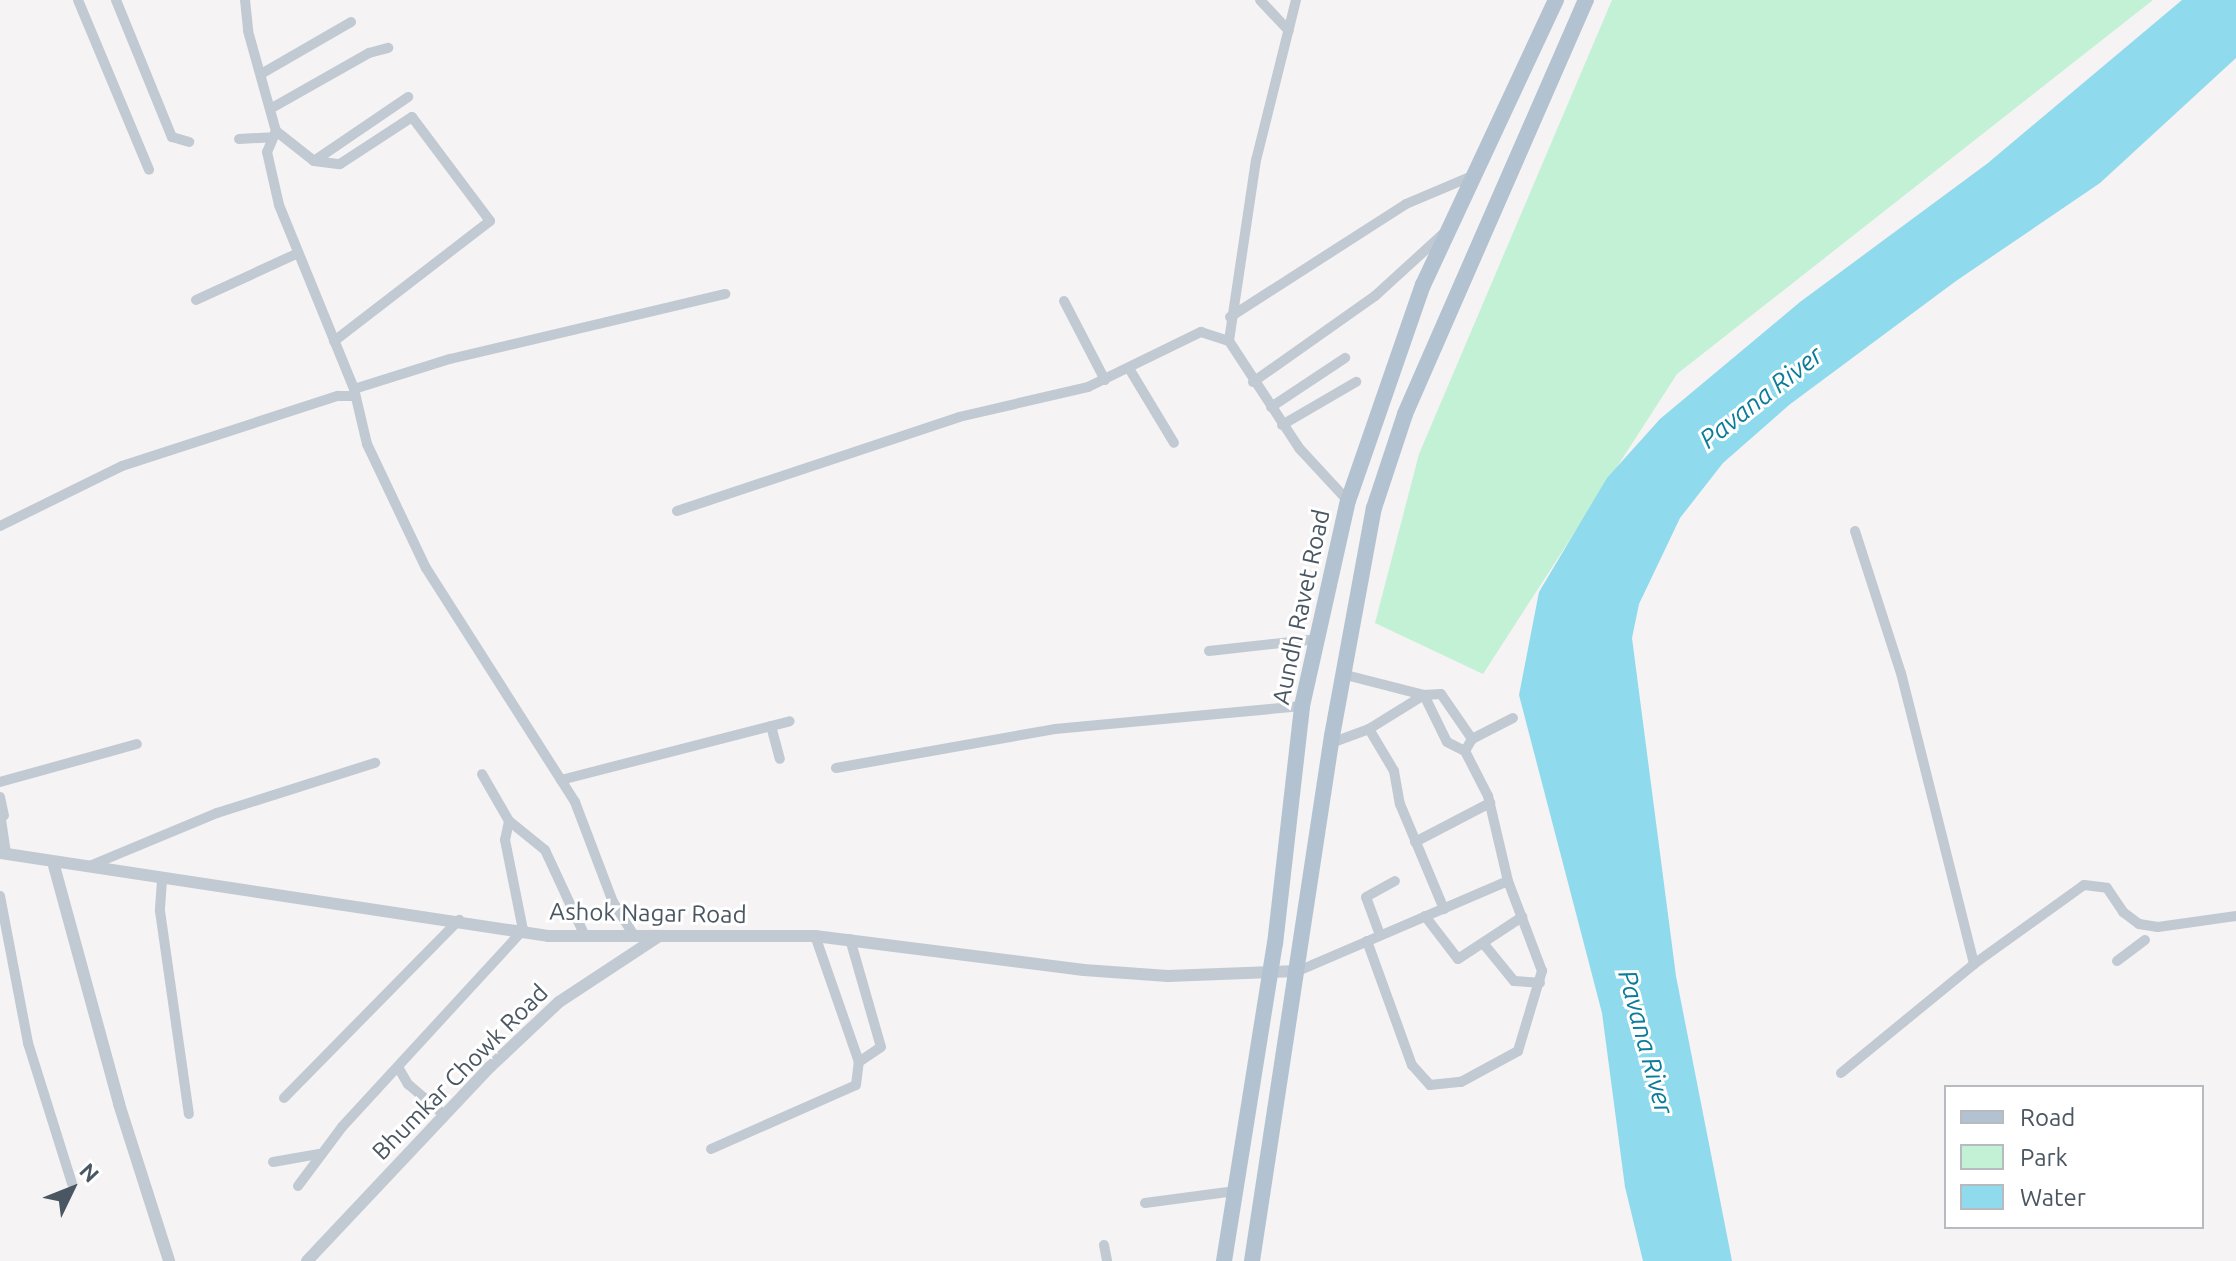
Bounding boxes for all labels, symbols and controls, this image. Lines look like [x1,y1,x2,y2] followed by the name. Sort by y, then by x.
[1693,339,1829,455] water label: Pavana River
[1266,507,1336,707] street label: Aundh Ravet Road
[549,897,747,929] street label: Ashok Nagar Road
[1612,967,1680,1117] water label: Pavana River
[366,978,554,1166] street label: Bhumkar Chowk Road
[1944,1085,2204,1229] legend
[2020,1104,2075,1131] text: Road
[2020,1144,2068,1171] text: Park
[32,1149,112,1229] north arrow
[75,1158,105,1187] text: N
[2020,1184,2086,1211] text: Water

